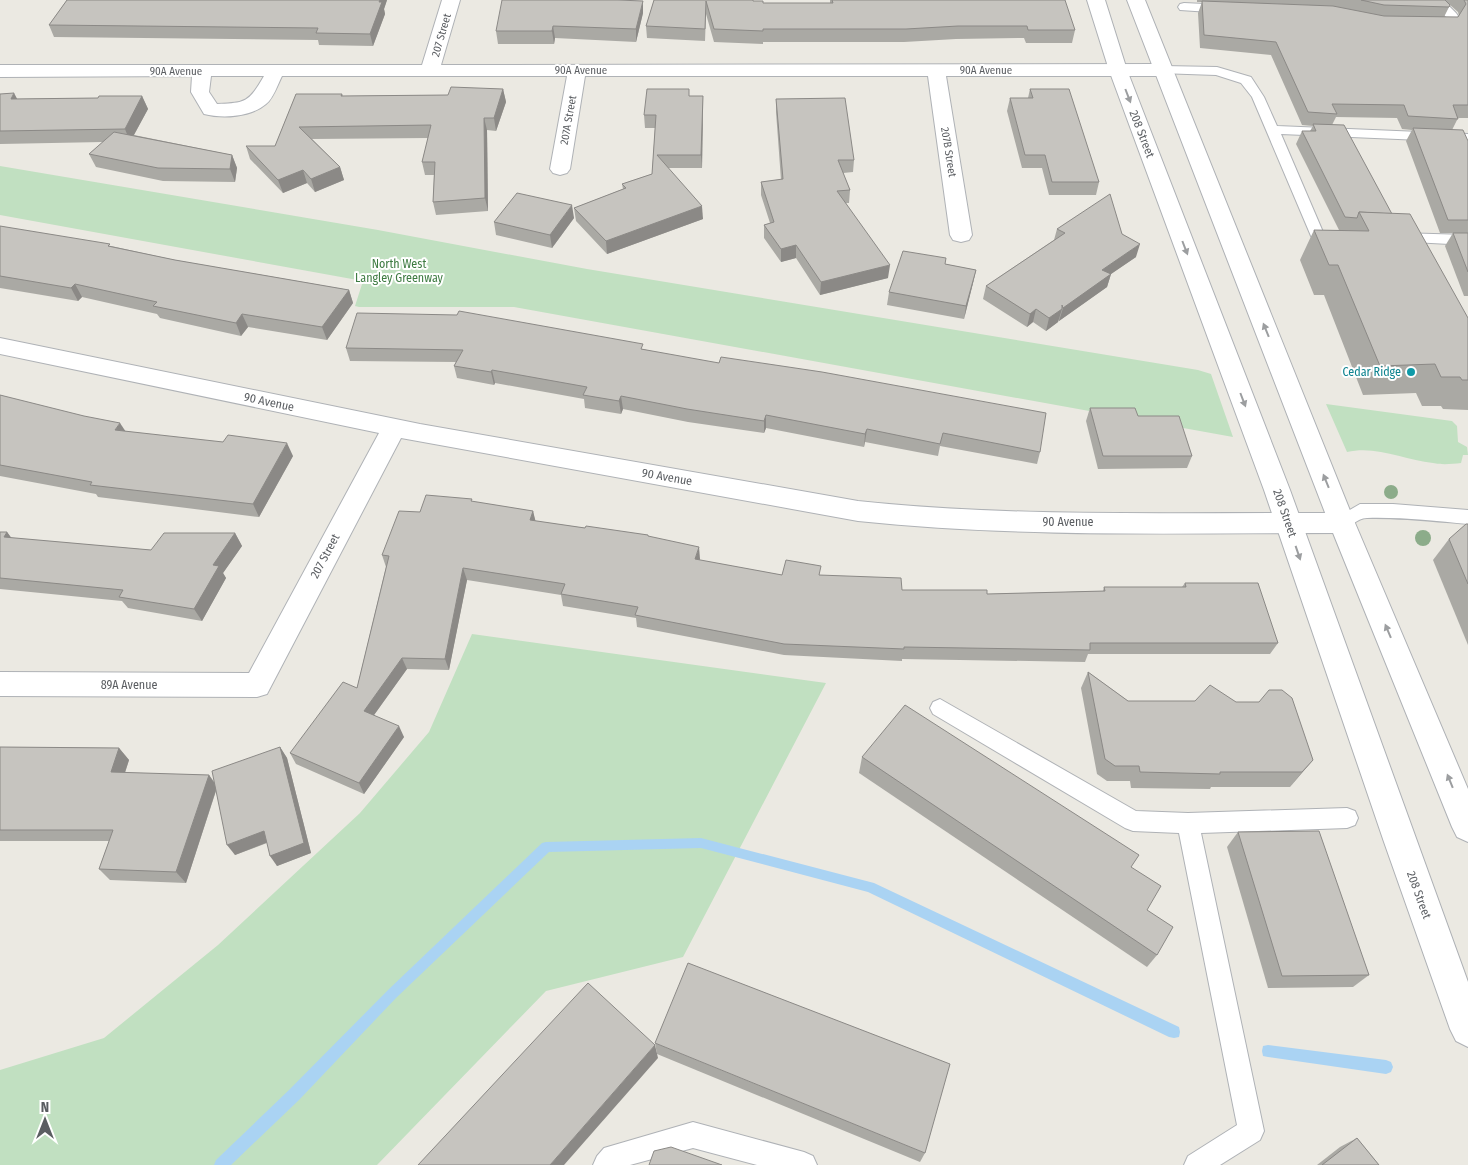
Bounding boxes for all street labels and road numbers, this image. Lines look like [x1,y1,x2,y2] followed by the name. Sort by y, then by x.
[429,12,454,58] street label: 207 Street
[555,64,607,77] street label: 90A Avenue
[960,64,1012,77] street label: 90A Avenue
[150,65,202,78] street label: 90A Avenue
[558,94,579,146] street label: 207A Street
[1127,108,1157,160] street label: 208 Street
[938,126,959,178] street label: 207B Street
[243,390,295,414] street label: 90 Avenue
[641,466,693,488] street label: 90 Avenue
[1270,487,1300,539] street label: 208 Street
[1043,515,1094,529] street label: 90 Avenue
[307,531,343,581] street label: 207 Street
[101,678,157,692] street label: 89A Avenue
[1404,869,1434,921] street label: 208 Street

